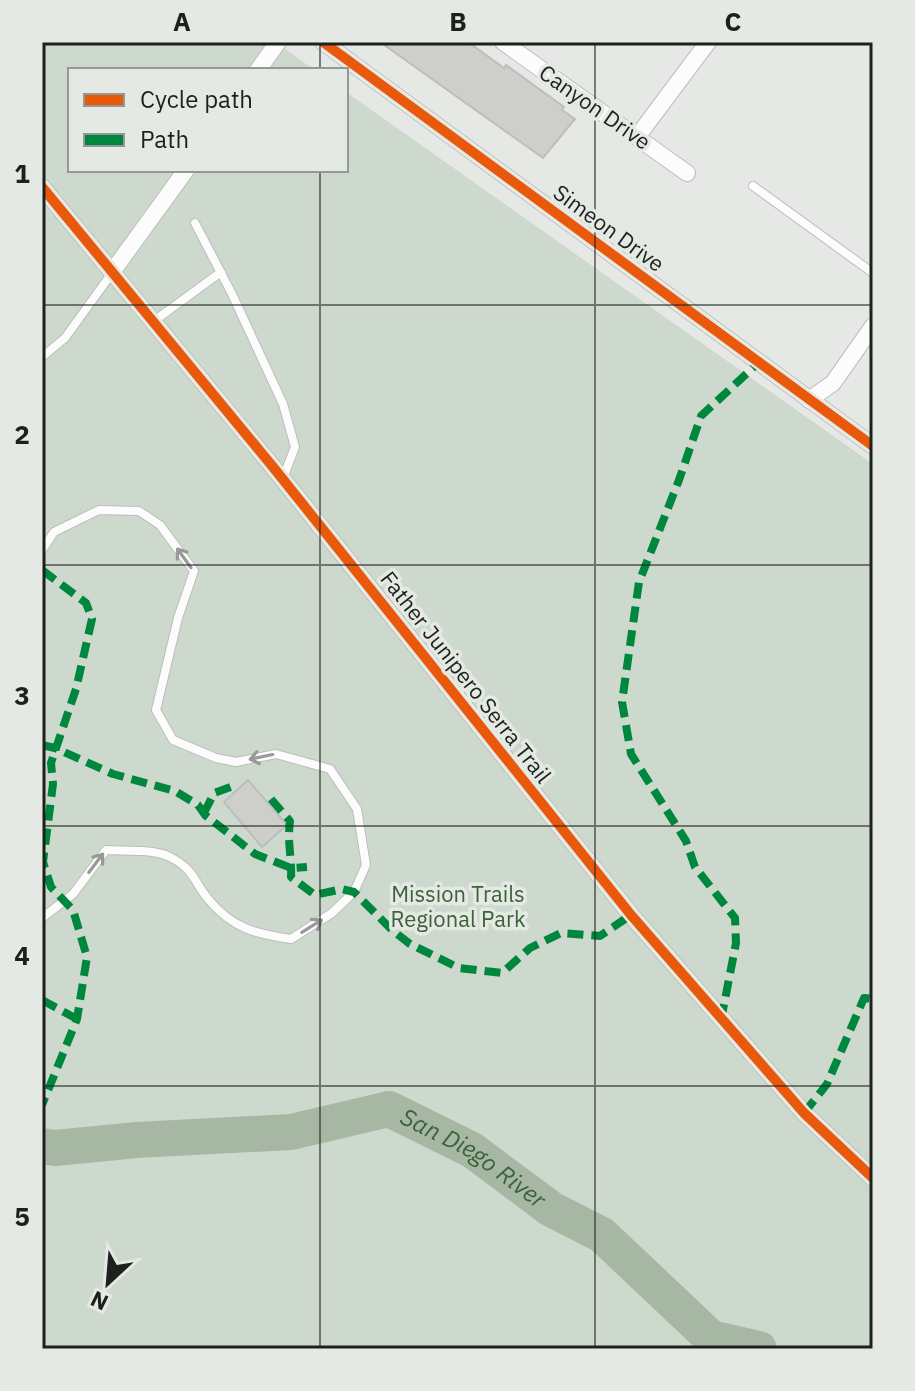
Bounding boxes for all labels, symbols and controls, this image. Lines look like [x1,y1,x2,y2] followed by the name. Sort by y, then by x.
[173,4,191,38] text: A
[449,4,467,38] text: B
[725,4,742,38] text: C
[534,58,657,156] street label: Canyon Drive
[68,68,348,172] legend
[140,83,253,115] text: Cycle path
[140,123,189,155] text: Path
[14,156,30,190] text: 1
[548,177,671,278] street label: Simeon Drive
[14,417,30,451] text: 2
[176,547,192,569] one-way arrow
[374,565,558,789] street label: Father Junipero Serra Trail
[14,678,30,712] text: 3
[249,750,274,765] one-way arrow
[87,853,104,874] one-way arrow
[390,879,526,933] park label: Mission Trails Regional Park
[301,917,323,934] one-way arrow
[14,938,30,972] text: 4
[395,1100,554,1216] water label: San Diego River
[14,1199,30,1233] text: 5
[68,1243,148,1323] north arrow
[85,1285,113,1318] text: N

